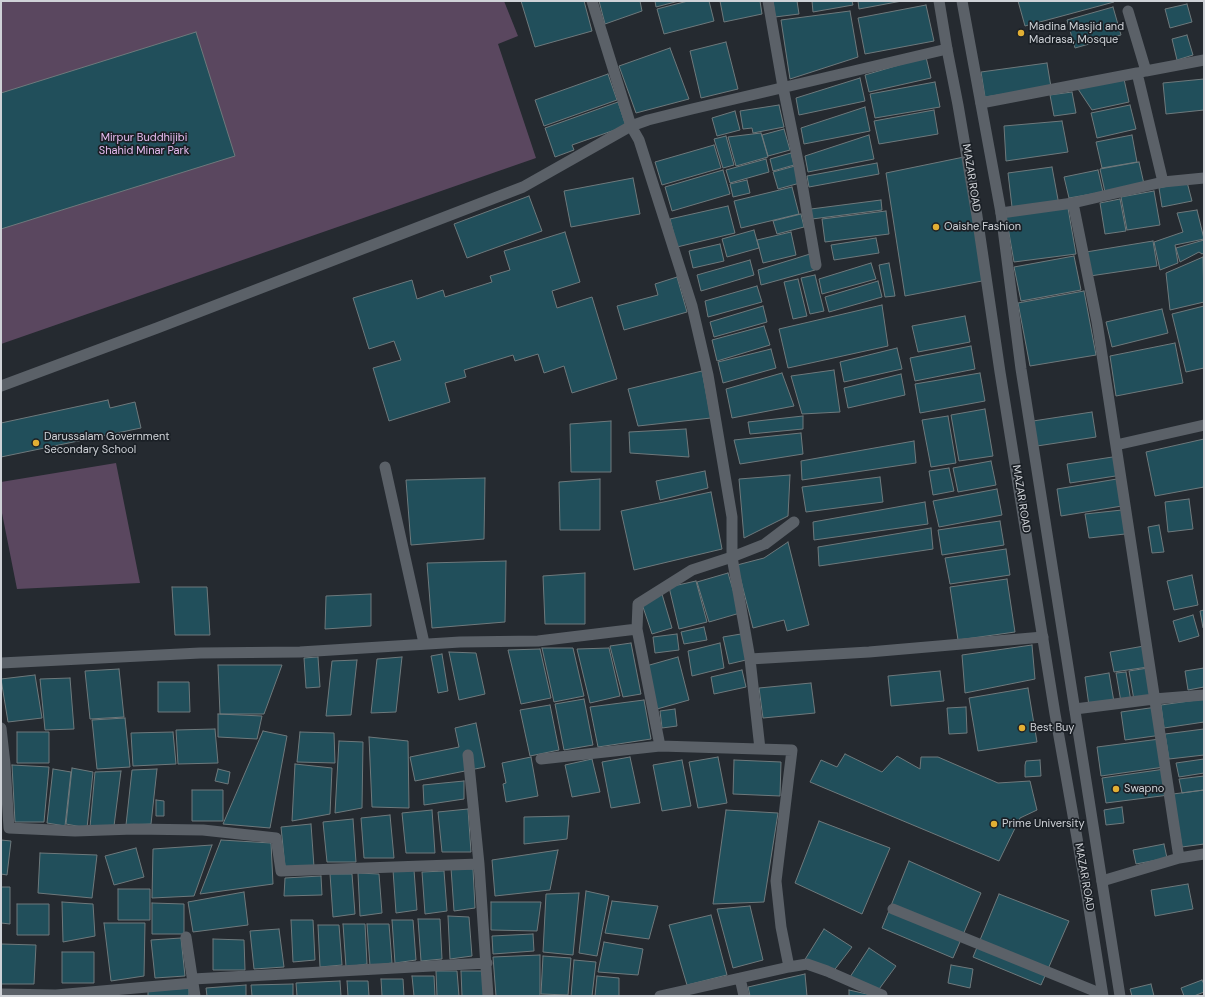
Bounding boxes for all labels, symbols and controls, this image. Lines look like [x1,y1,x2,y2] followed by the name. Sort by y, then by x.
[1029,20,1124,46] place label: Madina Masjid and Madrasa, Mosque
[1016,28,1026,38] marker: Madina Masjid and Madrasa, Mosque
[99,131,189,157] park label: Mirpur Buddhijibi Shahid Minar Park
[959,143,983,213] street label: MAZAR ROAD
[944,220,1021,234] place label: Oaishe Fashion
[931,222,941,232] marker: Oaishe Fashion
[44,430,170,456] place label: Darussalam Government Secondary School
[31,438,41,448] marker: Darussalam Government Secondary School
[1009,464,1033,534] street label: MAZAR ROAD
[1030,721,1074,735] place label: Best Buy
[1017,723,1027,733] marker: Best Buy
[1124,782,1164,796] place label: Swapno
[1111,784,1121,794] marker: Swapno
[1002,817,1085,831] place label: Prime University
[989,819,999,829] marker: Prime University
[1072,842,1096,912] street label: MAZAR ROAD

